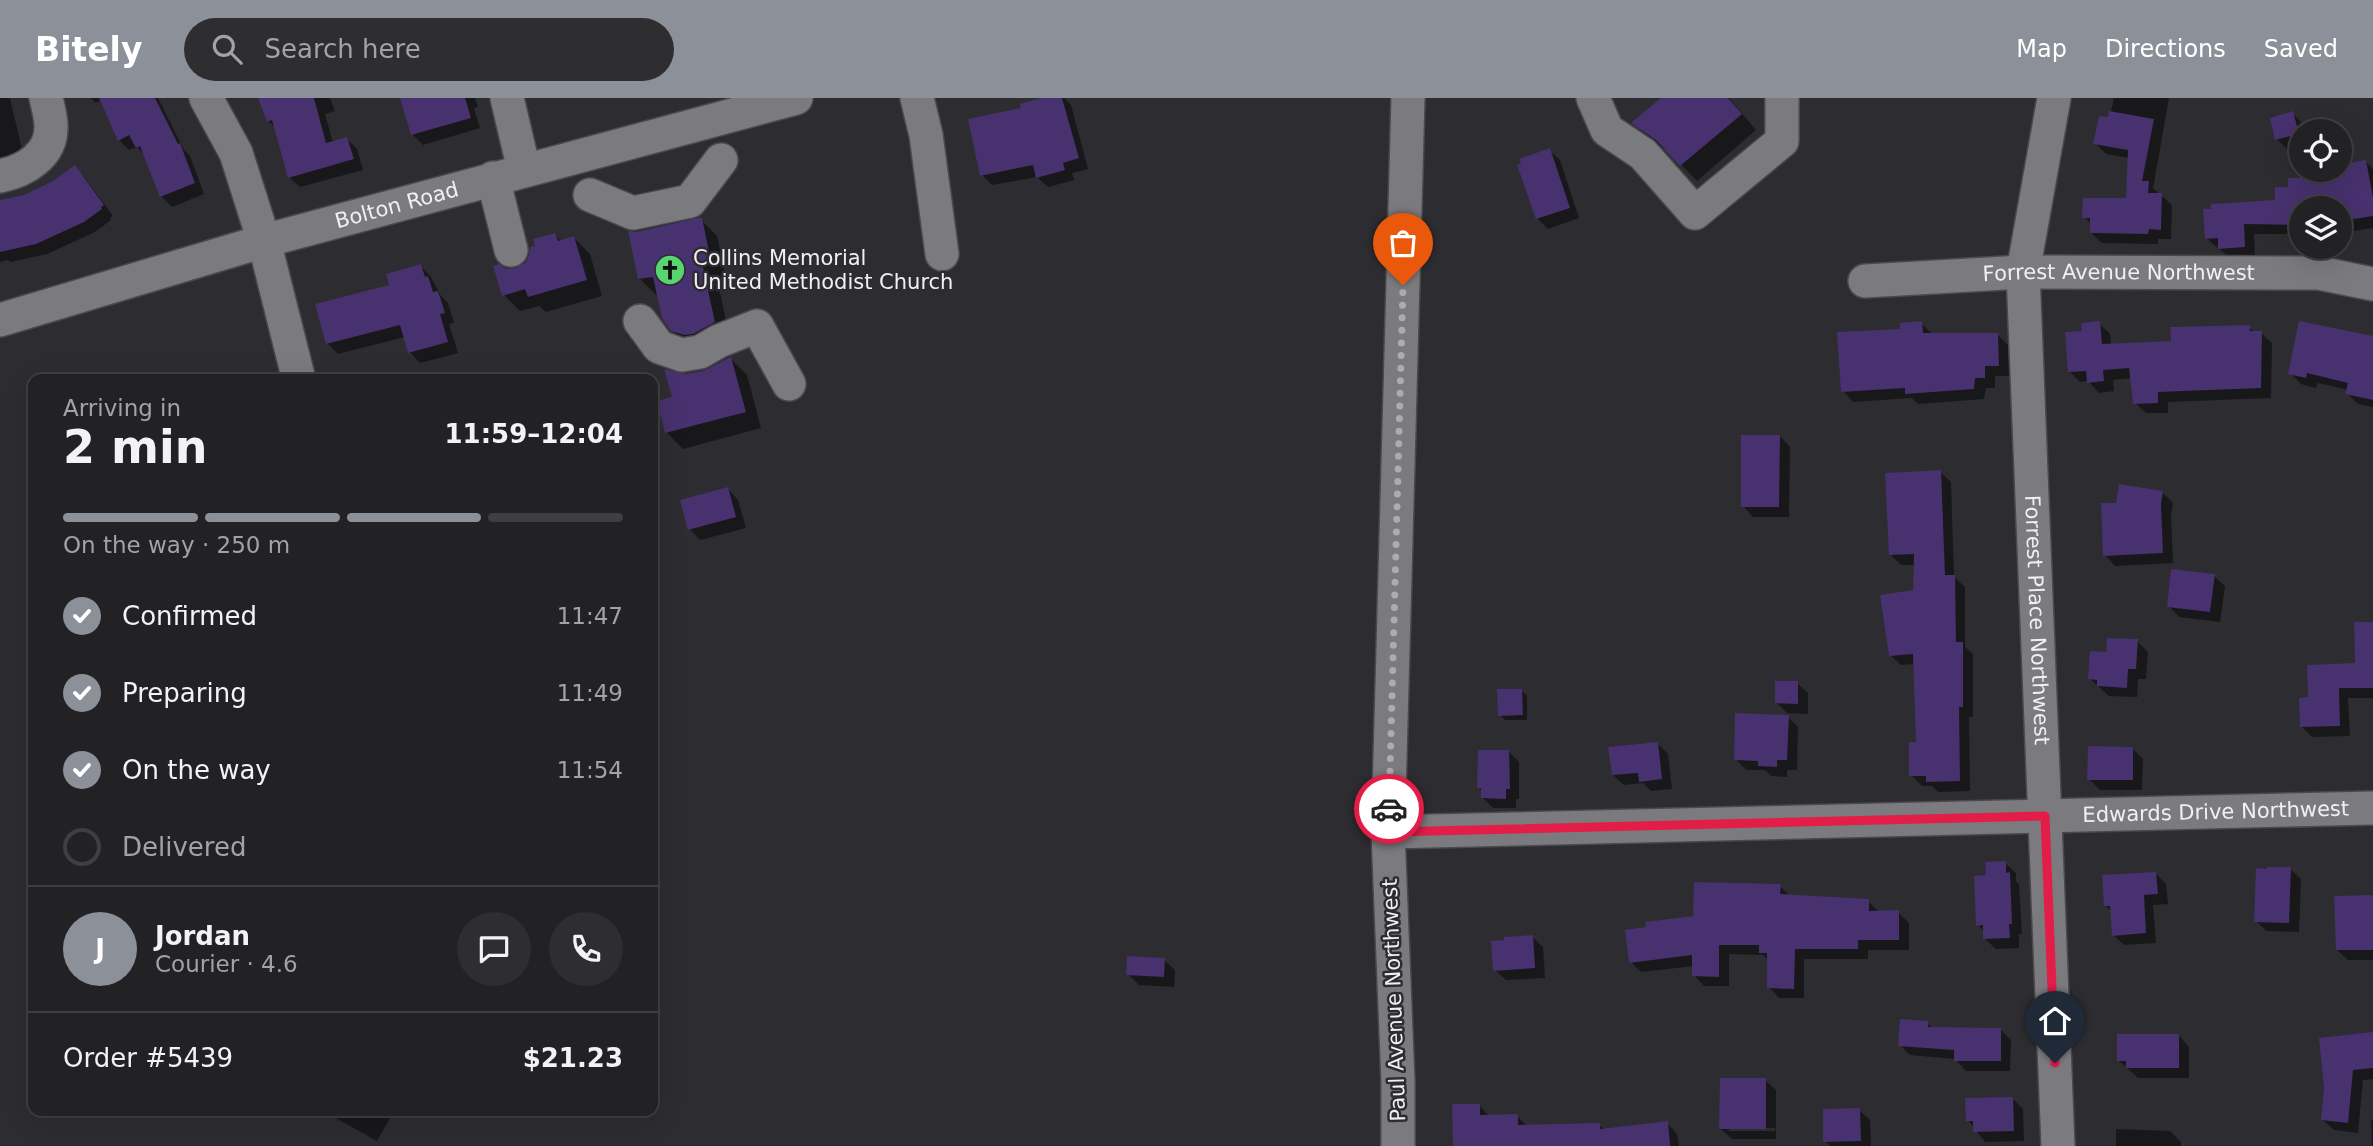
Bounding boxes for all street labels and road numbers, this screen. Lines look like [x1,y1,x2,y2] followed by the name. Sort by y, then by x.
[332,177,461,233] street label: Bolton Road
[1982,260,2255,286] street label: Forrest Avenue Northwest
[2020,495,2054,745] street label: Forrest Place Northwest
[2082,797,2349,827] street label: Edwards Drive Northwest
[1378,878,1410,1122] street label: Paul Avenue Northwest

